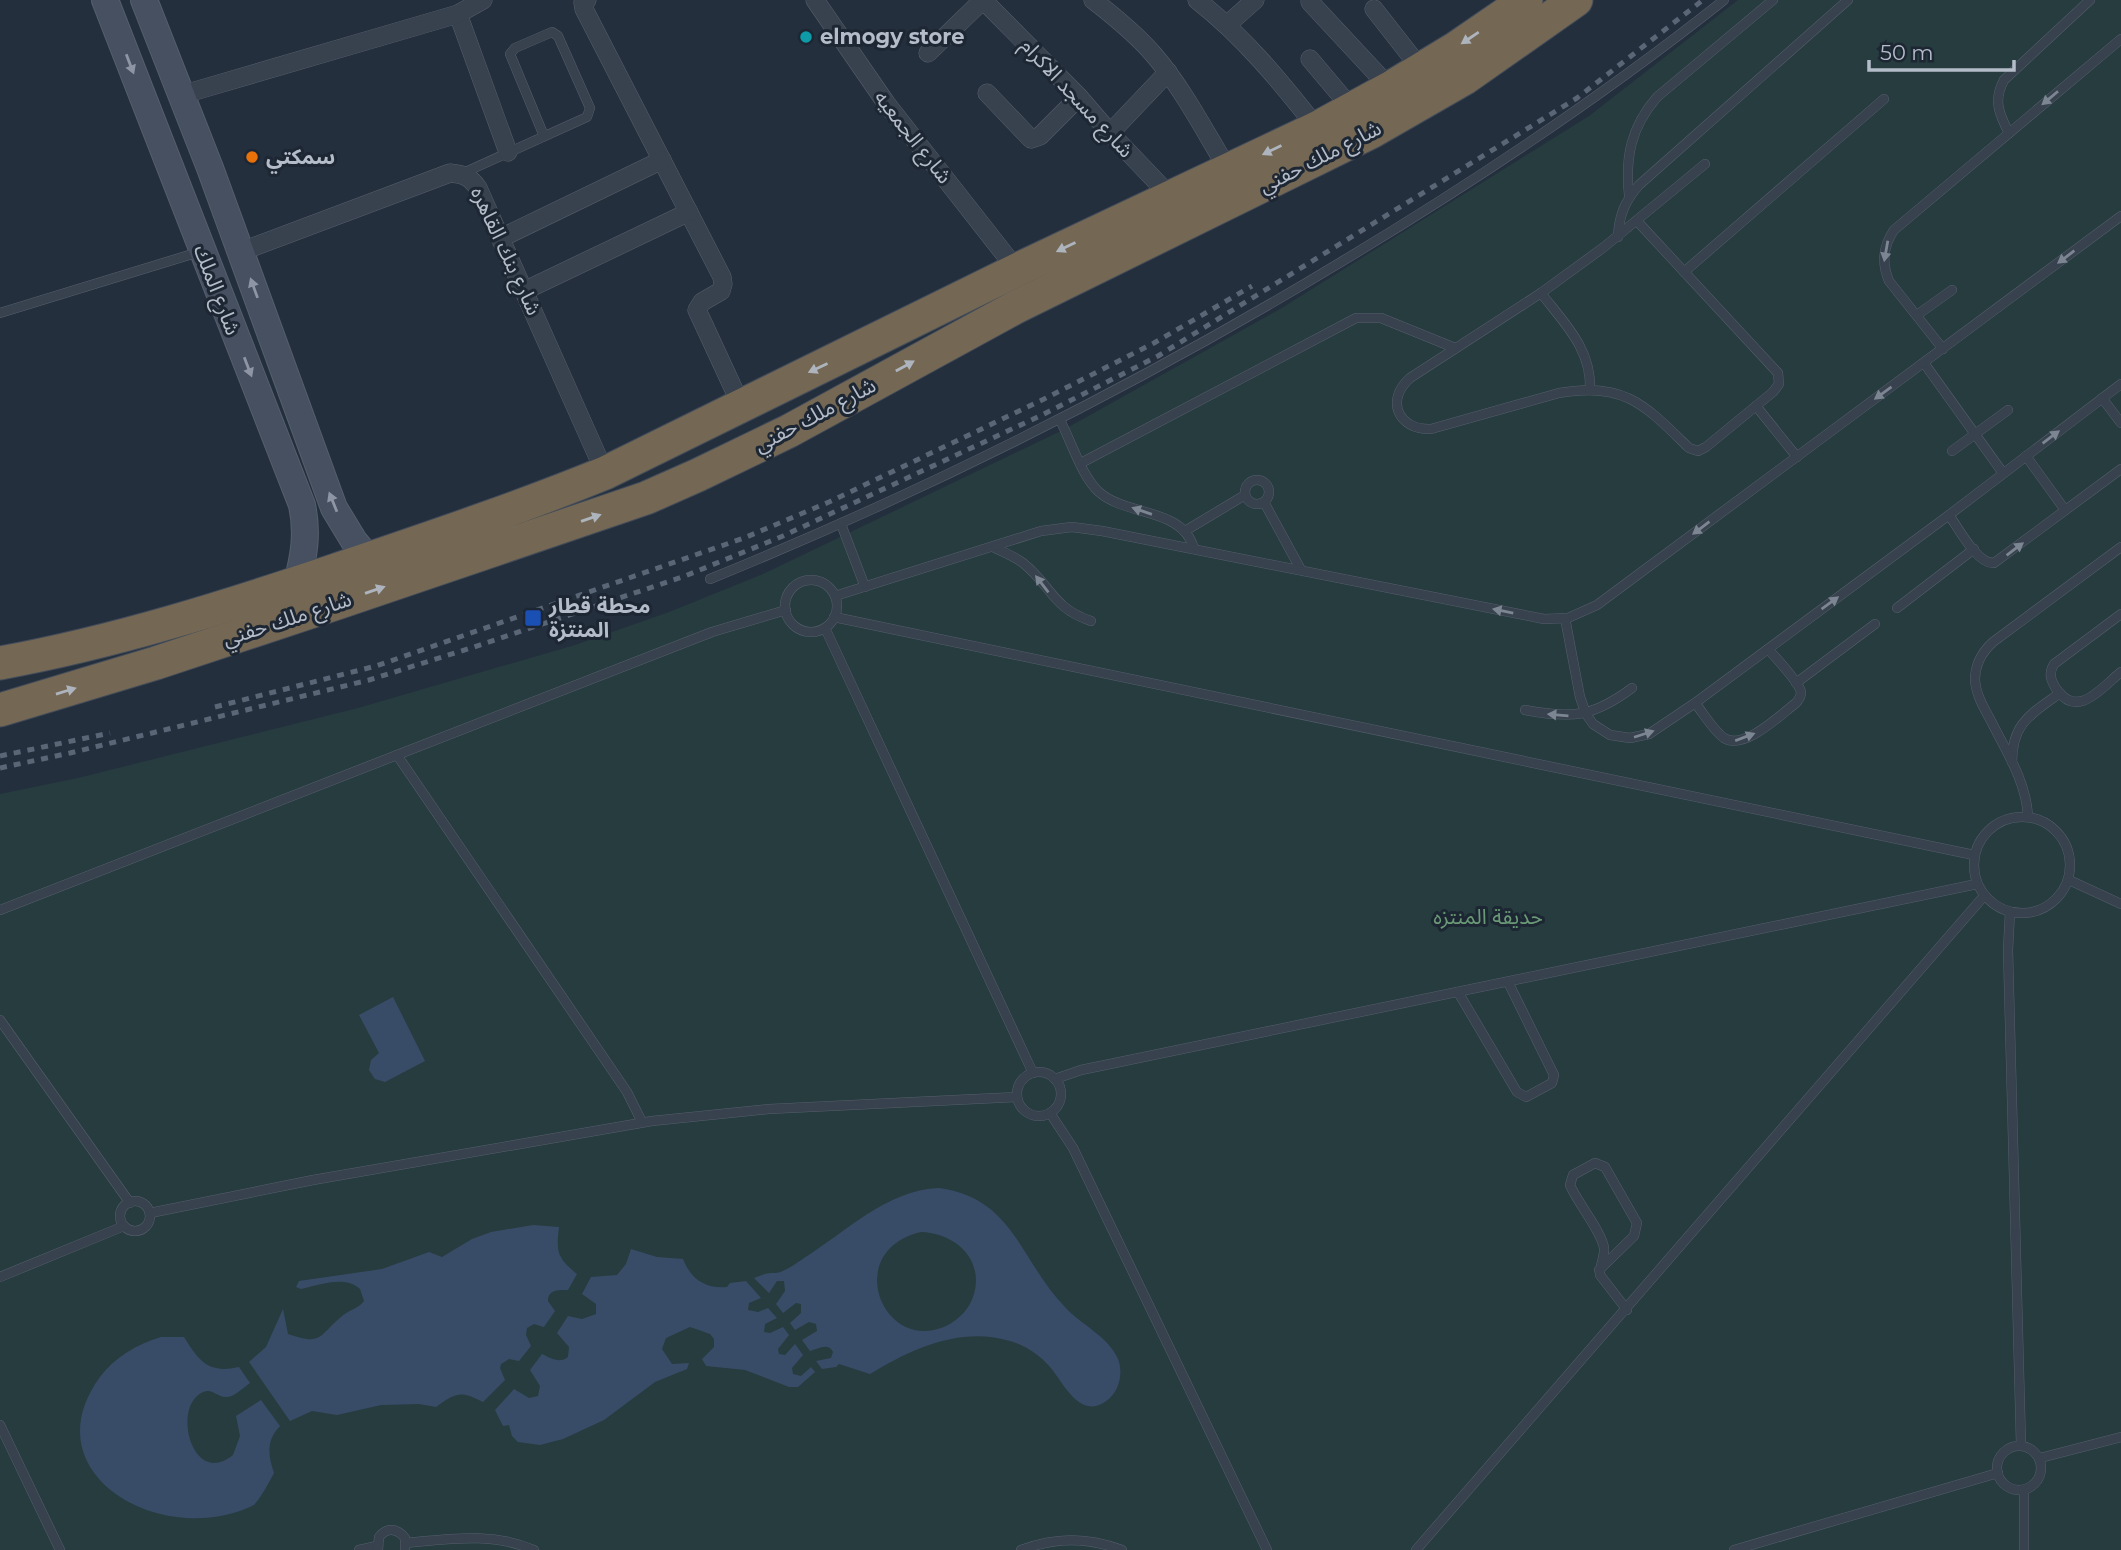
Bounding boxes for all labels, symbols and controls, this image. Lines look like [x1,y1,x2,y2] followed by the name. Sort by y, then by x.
[820,24,964,49] place label: elmogy store
[1869,28,2014,72] scale bar
[798,29,814,45] marker: elmogy store
[1460,32,1480,45] one-way arrow
[1013,33,1139,165] street label: شارع مسجد الاكرام
[1880,40,1934,65] text: 50 m
[124,53,135,74] one-way arrow
[867,85,958,190] street label: شارع الجمعيه
[2041,90,2059,106] one-way arrow
[1254,115,1387,202] street label: شارع ملك حفني
[266,144,335,174] place label: سمكتي
[1262,144,1282,156] one-way arrow
[244,149,260,165] marker: سمكتي
[463,182,547,320] street label: شارع بنك القاهره
[1880,240,1891,262] one-way arrow
[186,241,246,340] street label: شارع الملك
[1056,241,1076,253] one-way arrow
[2057,250,2075,264] one-way arrow
[248,278,259,299] one-way arrow
[242,357,253,378] one-way arrow
[896,360,915,372] one-way arrow
[808,362,828,374] one-way arrow
[750,372,882,460] street label: شارع ملك حفني
[1875,385,1893,400] one-way arrow
[2042,431,2060,445] one-way arrow
[327,491,338,512] one-way arrow
[1131,505,1152,516] one-way arrow
[580,512,601,523] one-way arrow
[1691,521,1710,535] one-way arrow
[2005,542,2023,557] one-way arrow
[1036,575,1050,593] one-way arrow
[365,584,386,595] one-way arrow
[219,586,356,655] street label: شارع ملك حفني
[548,593,650,642] place label: محطة قطار المنتزة
[1821,597,1839,611] one-way arrow
[1492,605,1514,616] one-way arrow
[523,608,543,628] marker: محطة قطار المنتزة
[55,685,76,696] one-way arrow
[1547,709,1569,720] one-way arrow
[1634,728,1655,739] one-way arrow
[1735,731,1756,742] one-way arrow
[1433,904,1543,929] park label: حديقة المنتزه

